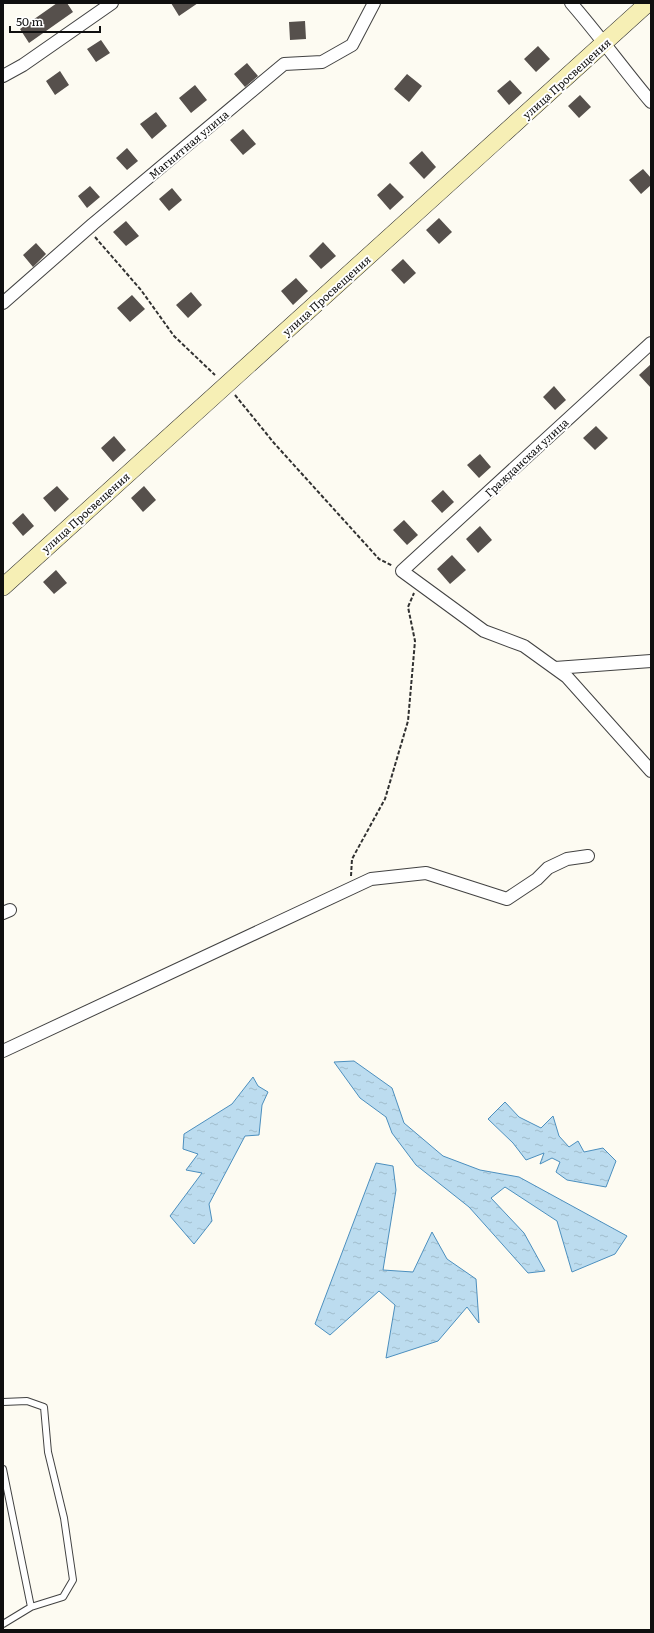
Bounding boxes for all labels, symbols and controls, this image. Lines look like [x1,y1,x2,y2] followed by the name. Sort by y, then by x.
[10,8,100,34] scale bar
[16,12,43,30] text: 50 m
[518,34,614,122] street label: улица Просвещения
[145,106,231,182] street label: Магнитная улица
[278,251,374,339] street label: улица Просвещения
[481,414,571,500] street label: Гражданская улица
[37,468,133,556] street label: улица Просвещения

